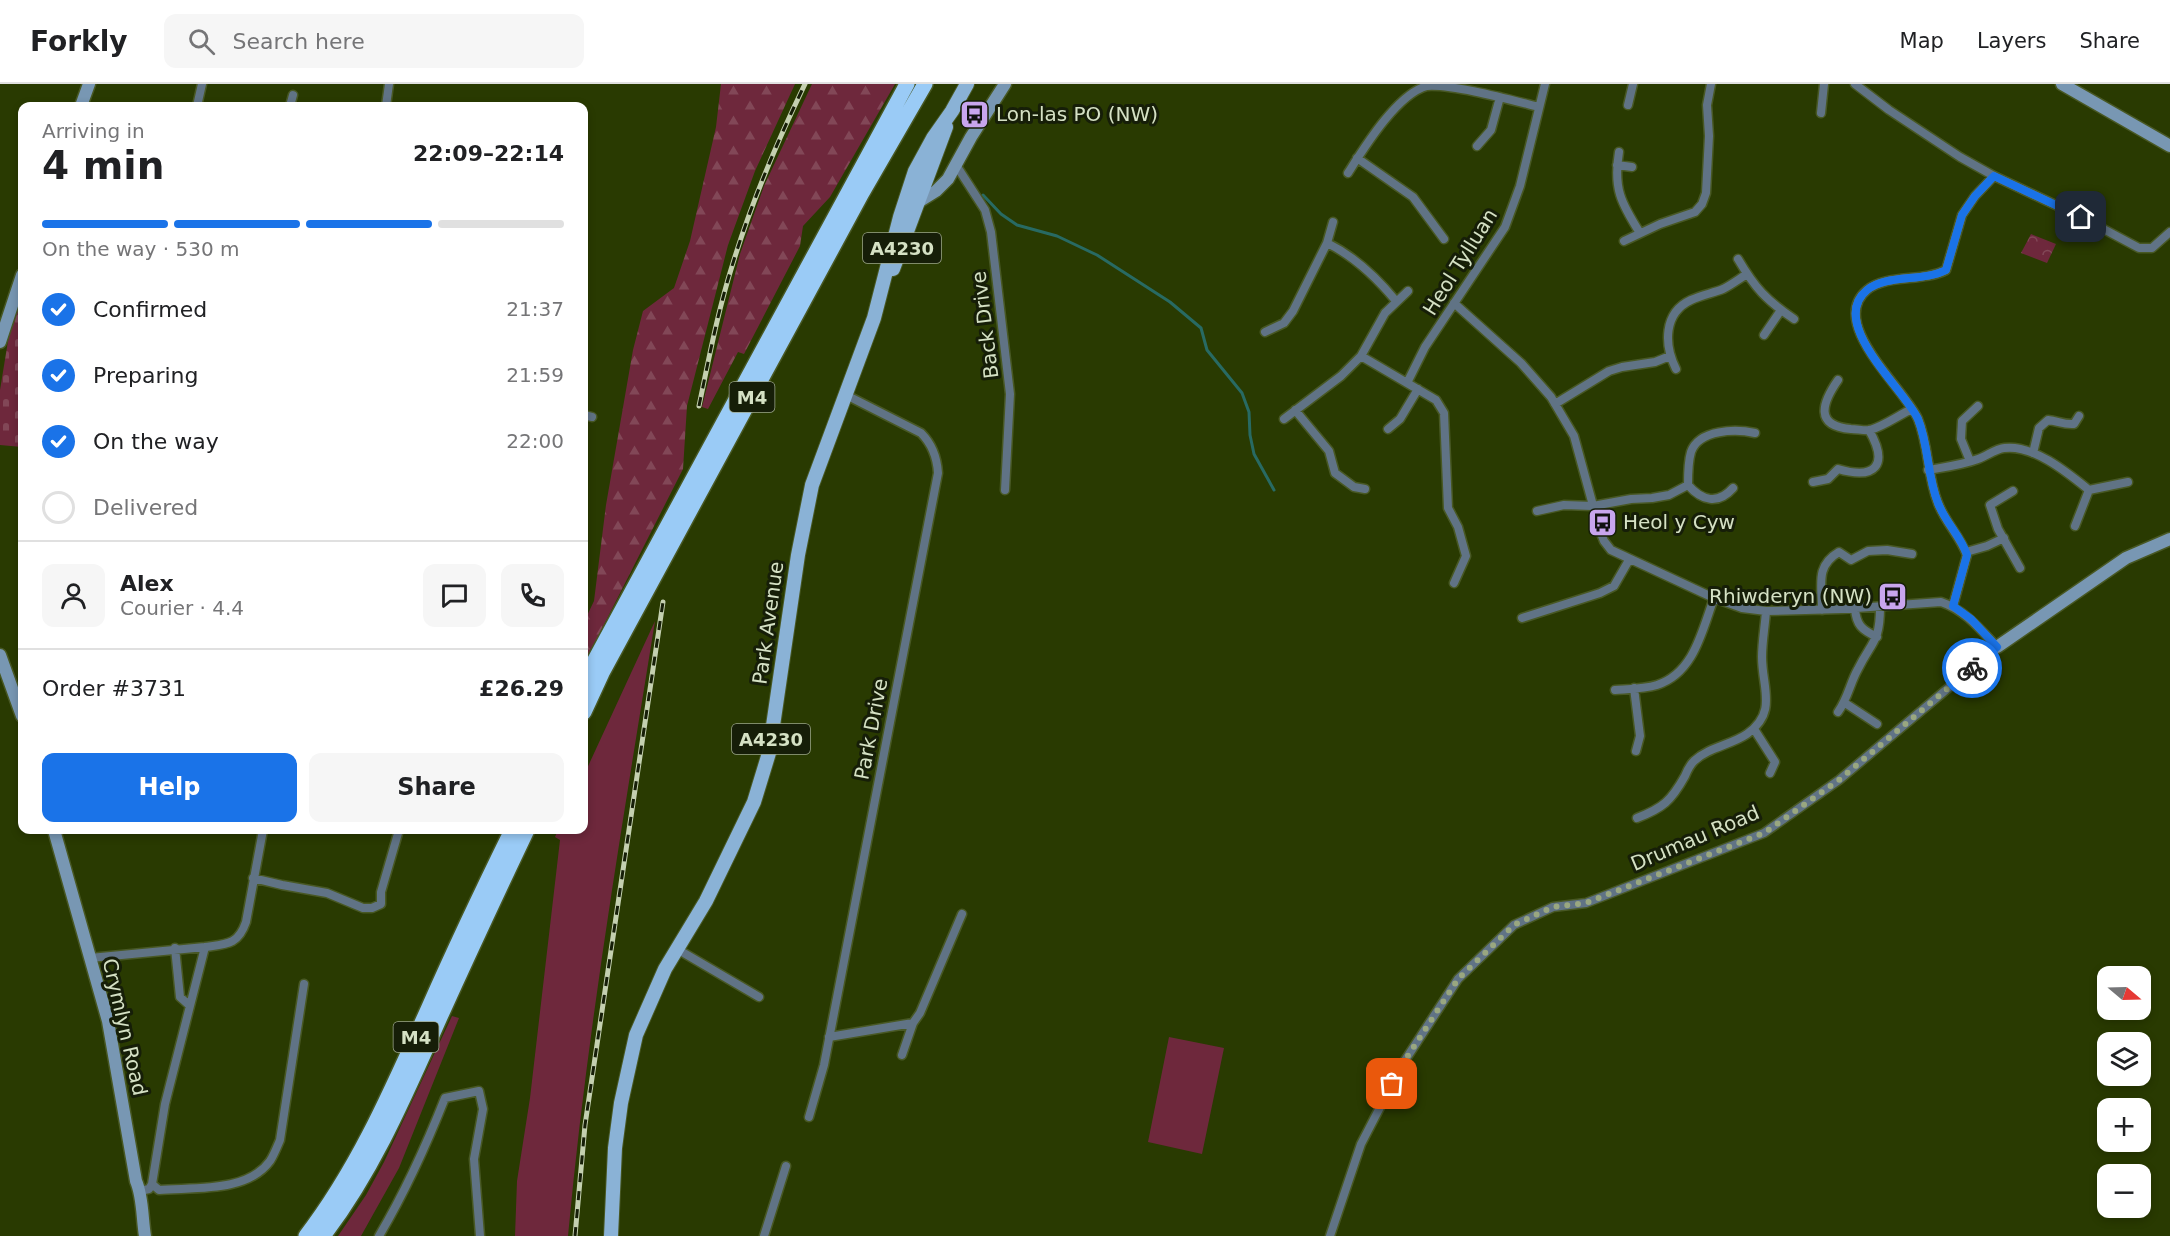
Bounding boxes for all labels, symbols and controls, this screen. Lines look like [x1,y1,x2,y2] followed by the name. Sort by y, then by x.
[164,14,584,68] search box
[30,25,128,58] text: Forkly
[185,25,218,58] icon: search
[233,29,365,54] text: Search here
[1900,29,1944,53] text: Map
[1977,29,2046,53] text: Layers
[2079,29,2140,53] text: Share
[959,98,991,130] bus stop icon: Lon-las PO (NW)
[996,102,1158,126] place label: Lon-las PO (NW)
[42,119,145,143] text: Arriving in
[413,141,564,166] text: 22:09–22:14
[42,143,164,188] text: 4 min
[2055,191,2106,242] pin
[2064,200,2097,233] icon: home
[1418,204,1502,320] street label: Heol Tylluan
[863,233,941,263] road number: A4230
[42,237,240,261] text: On the way · 530 m
[966,270,1004,380] street label: Back Drive
[42,293,75,326] icon: check
[93,297,207,322] text: Confirmed
[506,297,564,321] text: 21:37
[42,359,75,392] icon: check
[93,363,199,388] text: Preparing
[506,363,564,387] text: 21:59
[730,382,774,412] road number: M4
[42,425,75,458] icon: check
[93,429,219,454] text: On the way
[506,429,564,453] text: 22:00
[93,495,198,520] text: Delivered
[1586,506,1618,538] bus stop icon: Heol y Cyw
[1623,510,1735,534] place label: Heol y Cyw
[747,560,789,686] street label: Park Avenue
[42,564,105,627] button: person
[423,564,486,627] button: chat
[501,564,564,627] button: phone
[120,571,174,596] text: Alex
[1877,580,1909,612] bus stop icon: Rhiwderyn (NW)
[1709,584,1872,608] place label: Rhiwderyn (NW)
[120,596,244,620] text: Courier · 4.4
[1942,638,2002,698] courier
[1956,652,1989,685] icon: bike
[42,676,186,701] text: Order #3731
[479,676,564,701] text: £26.29
[849,676,893,782] street label: Park Drive
[732,724,810,754] road number: A4230
[42,753,297,822] button: Help
[309,753,564,822] button: Share
[1627,800,1763,876] street label: Drumau Road
[98,956,152,1098] street label: Crymlyn Road
[2097,966,2151,1020] north arrow
[2097,966,2151,1218] map controls
[394,1022,438,1052] road number: M4
[2097,1032,2151,1086] button: layers
[1366,1058,1417,1109] pin
[1375,1067,1408,1100] icon: bag
[2097,1098,2151,1152] button: +
[2097,1164,2151,1218] button: −

